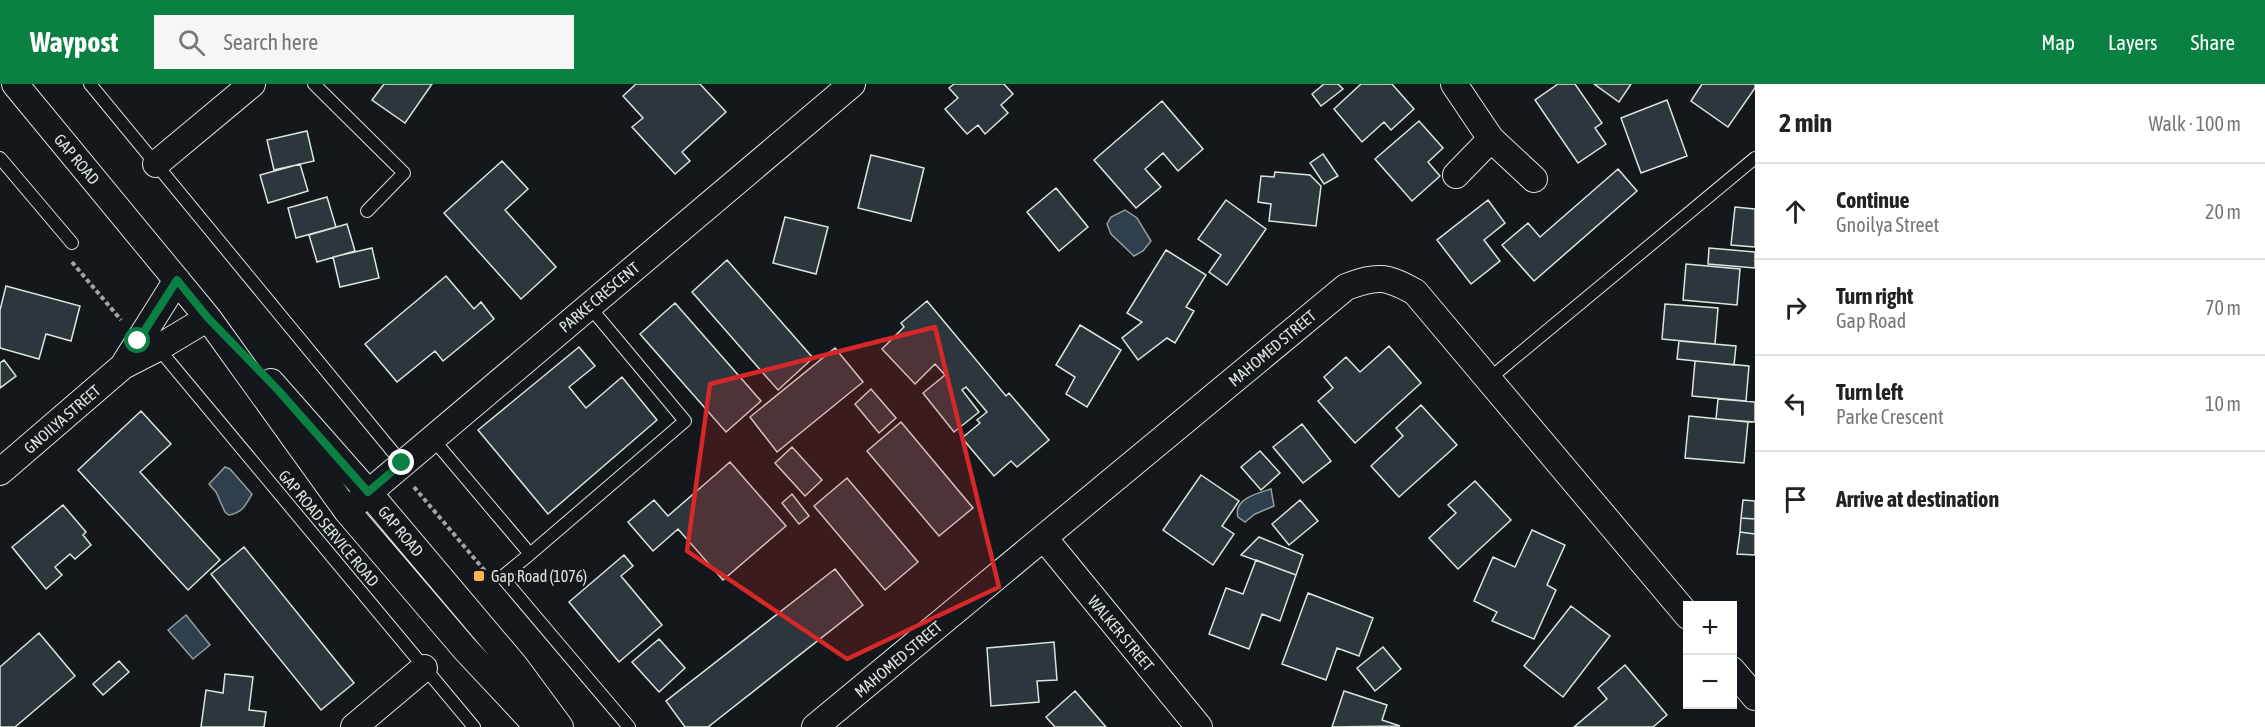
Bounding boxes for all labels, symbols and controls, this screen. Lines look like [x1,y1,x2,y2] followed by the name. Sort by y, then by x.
[154,15,574,69] search box
[30,26,118,58] text: Waypost
[175,26,208,59] icon: search
[223,29,318,55] text: Search here
[2041,30,2075,54] text: Map
[2108,30,2158,54] text: Layers
[2191,30,2235,54] text: Share
[1779,108,1832,138] text: 2 min
[2149,112,2241,135] text: Walk · 100 m
[51,130,103,188] street label: GAP ROAD
[1836,187,1910,213] text: Continue
[1779,195,1812,228] icon: ahead
[2205,200,2241,223] text: 20 m
[1836,213,1939,236] text: Gnoilya Street
[555,258,643,336] street label: PARKE CRESCENT
[1836,283,1913,309] text: Turn right
[1779,291,1812,324] icon: right
[2205,296,2241,319] text: 70 m
[1225,306,1319,390] street label: MAHOMED STREET
[1836,309,1906,332] text: Gap Road
[124,327,150,353] route start
[1836,379,1903,405] text: Turn left
[20,381,104,457] street label: GNOILYA STREET
[1779,387,1812,420] icon: left
[2205,392,2241,415] text: 10 m
[1836,405,1944,428] text: Parke Crescent
[388,449,414,475] route end
[275,466,383,590] street label: GAP ROAD SERVICE ROAD
[1779,483,1812,516] icon: arrive
[1836,486,1999,512] text: Arrive at destination
[375,502,427,560] street label: GAP ROAD
[491,567,587,586] place label: Gap Road (1076)
[472,569,486,583] marker: Gap Road (1076)
[1084,592,1158,674] street label: WALKER STREET
[1683,601,1737,709] map controls
[1683,601,1737,655] button: +
[851,617,945,701] street label: MAHOMED STREET
[1683,655,1737,709] button: −

